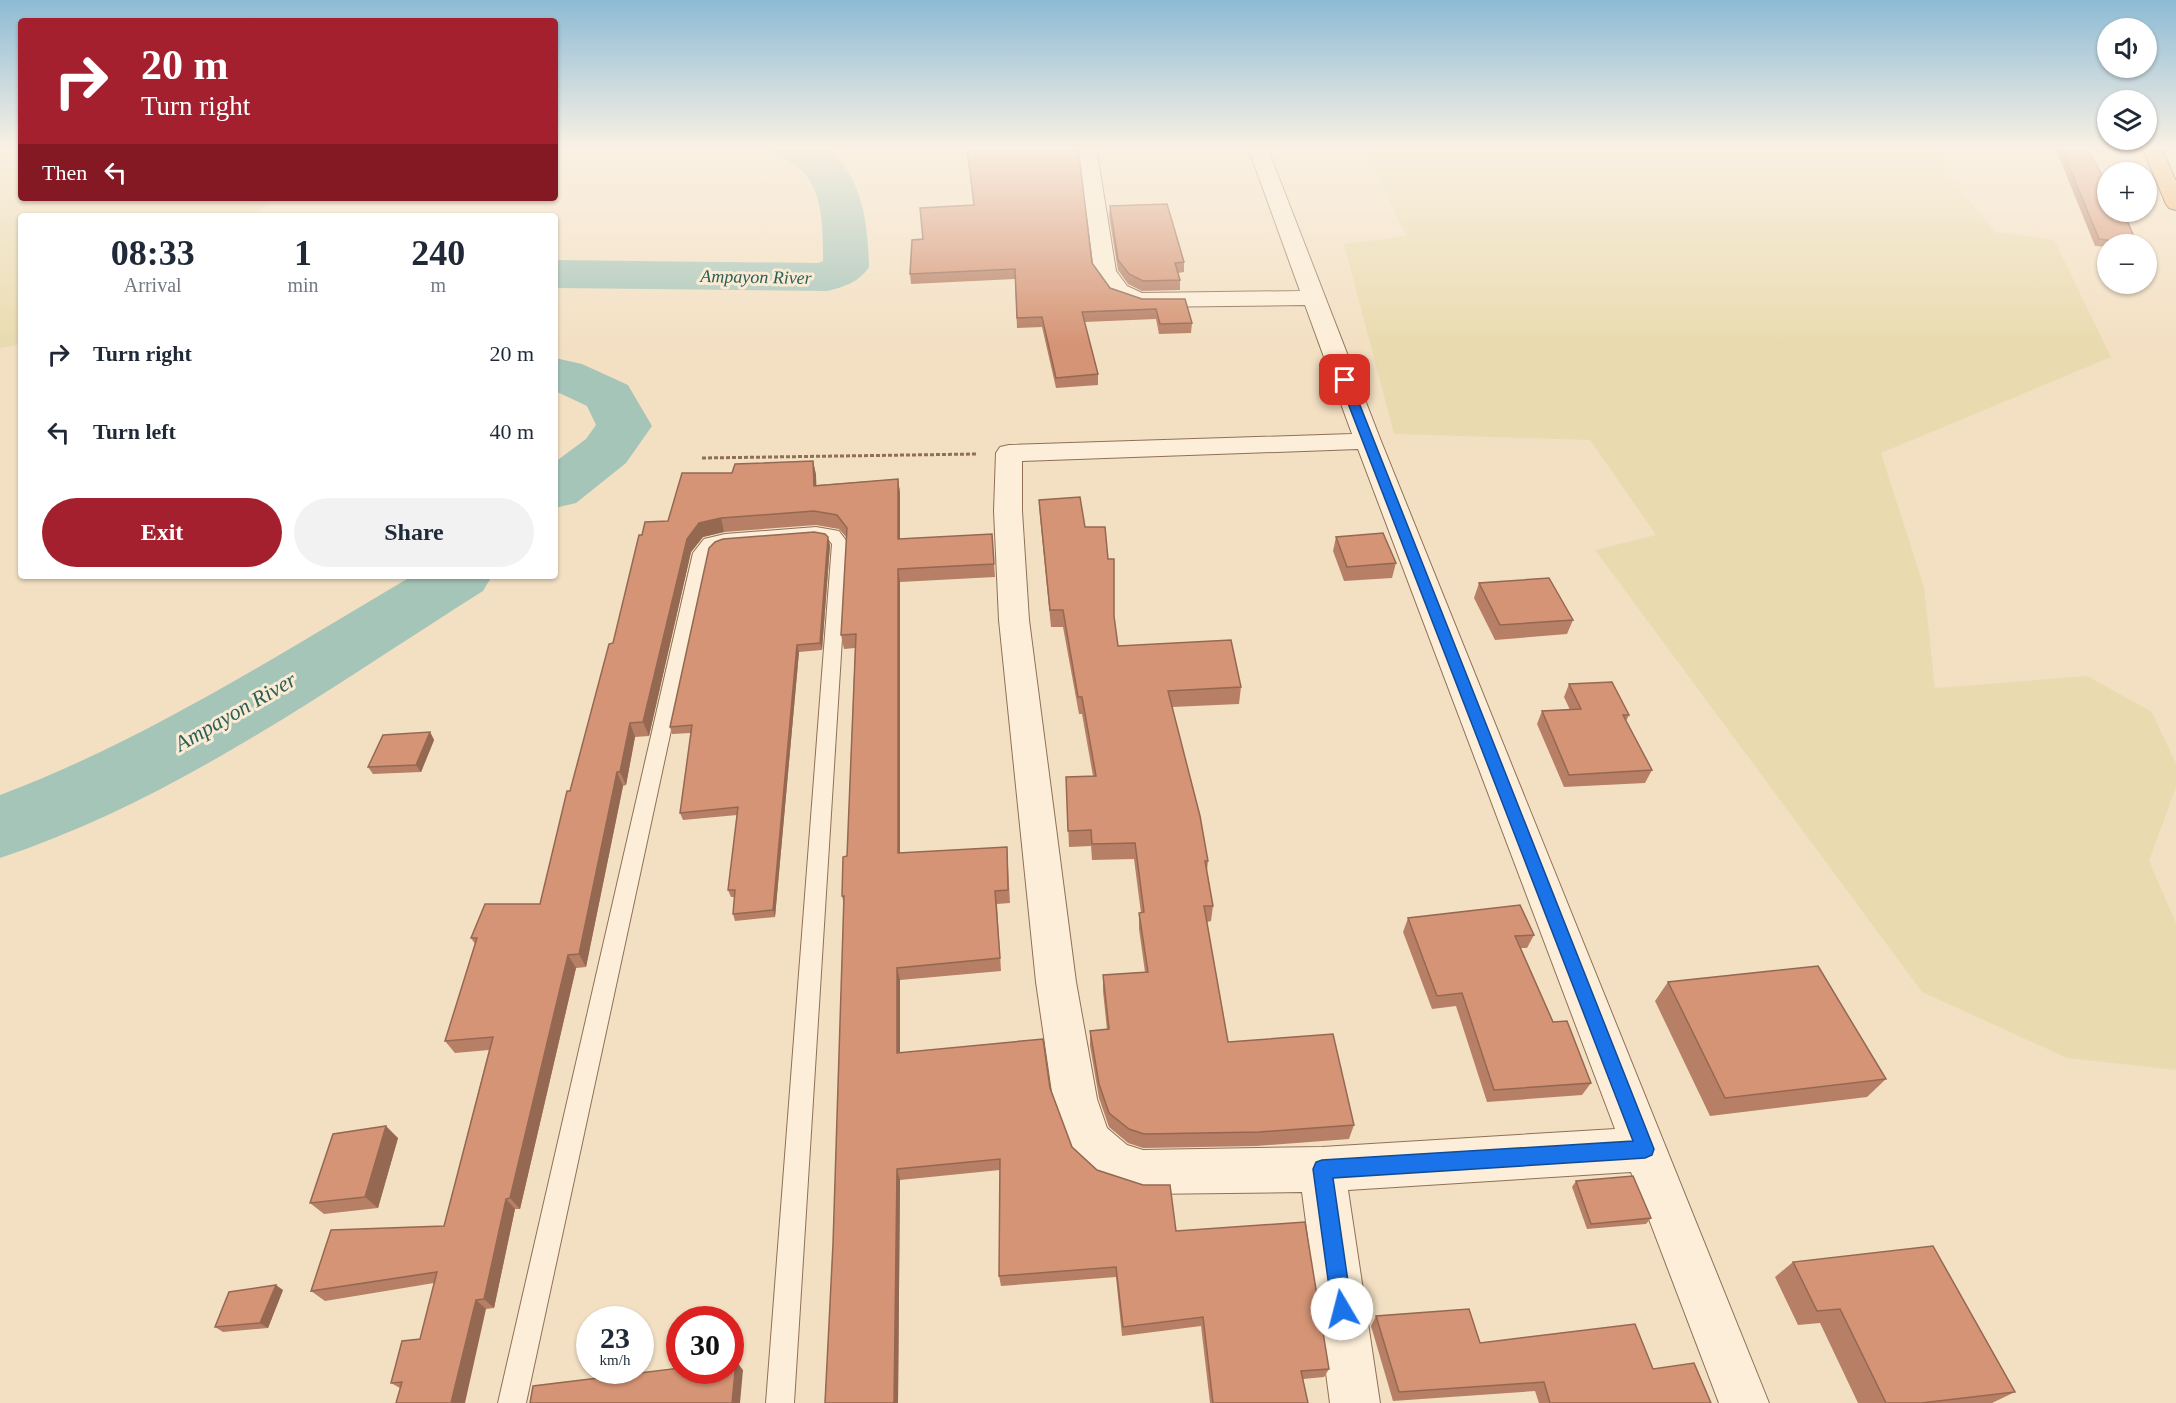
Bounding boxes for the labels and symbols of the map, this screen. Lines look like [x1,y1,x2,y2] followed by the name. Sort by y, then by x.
[699,266,813,288] water label: Ampayon River
[1319,354,1370,405] pin
[168,666,301,757] water label: Ampayon River
[1310,1277,1374,1341] position arrow
[666,1306,744,1384] speed limit sign: 30

